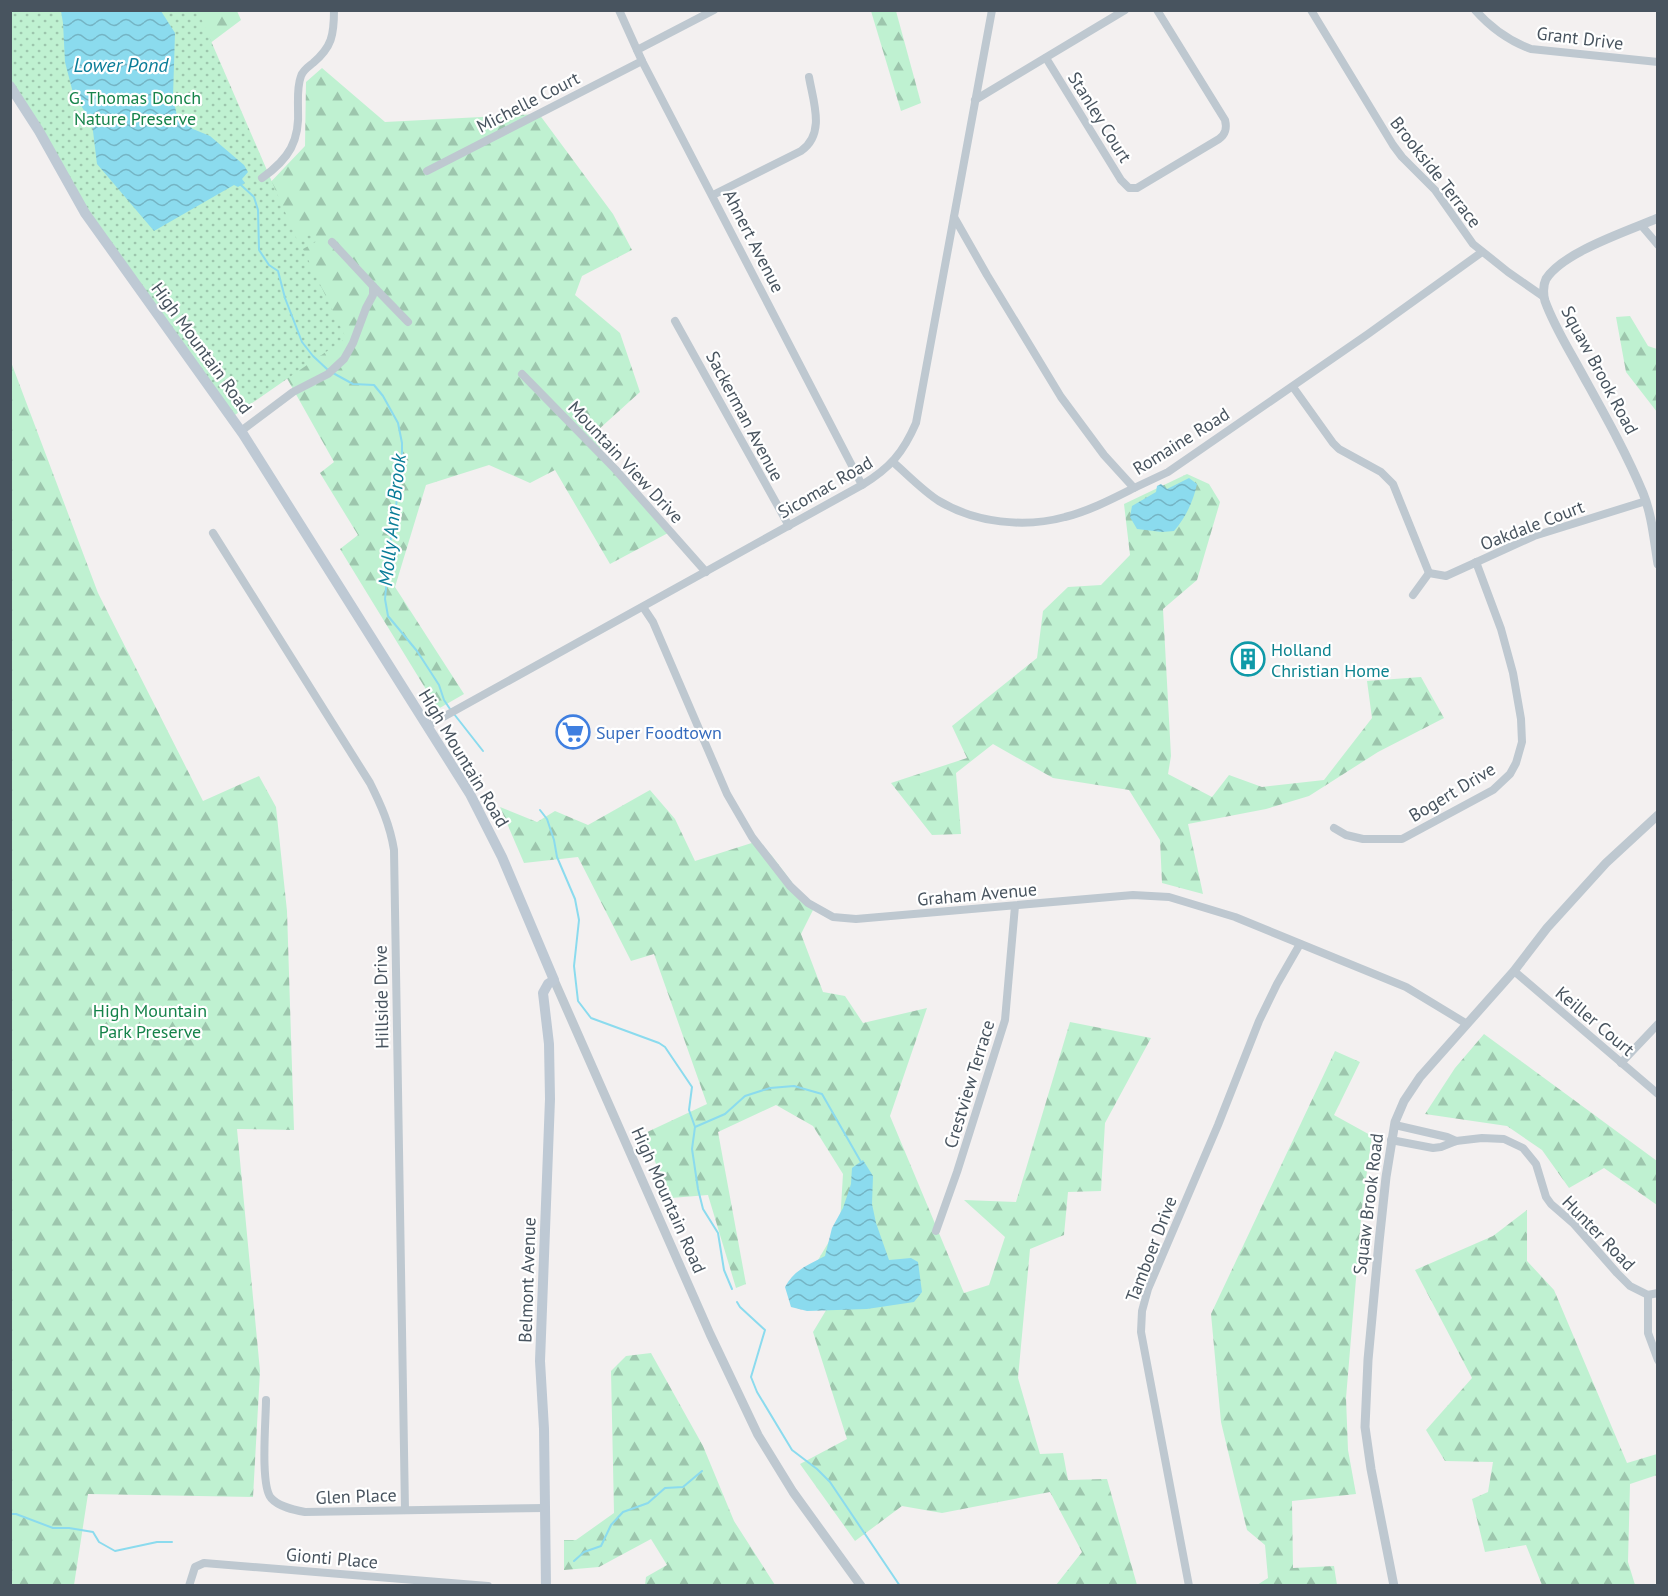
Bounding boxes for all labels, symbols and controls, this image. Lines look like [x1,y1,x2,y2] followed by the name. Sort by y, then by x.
[1535,21,1625,55] street label: Grant Drive
[73,52,169,78] water label: Lower Pond
[473,66,583,138] street label: Michelle Court
[1063,67,1137,167] street label: Stanley Court
[69,86,201,130] park label: G. Thomas Donch Nature Preserve
[1385,112,1487,232] street label: Brookside Terrace
[718,186,790,296] street label: Ahnert Avenue
[146,278,258,418] street label: High Mountain Road
[1556,302,1644,438] street label: Squaw Brook Road
[701,347,789,485] street label: Sackerman Avenue
[563,396,689,528] street label: Mountain View Drive
[1128,402,1234,480] street label: Romaine Road
[773,451,877,523] street label: Sicomac Road
[372,452,412,587] water label: Molly Ann Brook
[1477,495,1587,555] street label: Oakdale Court
[1271,638,1390,682] place label: Holland Christian Home
[1230,641,1266,677] building icon: Holland Christian Home
[414,685,514,831] street label: High Mountain Road
[555,714,591,750] supermarket icon: Super Foodtown
[596,721,722,744] place label: Super Foodtown
[1405,757,1499,827] street label: Bogert Drive
[916,877,1038,911] street label: Graham Avenue
[369,945,393,1049] street label: Hillside Drive
[1551,981,1639,1061] street label: Keiller Court
[93,999,207,1043] park label: High Mountain Park Preserve
[939,1017,999,1151] street label: Crestview Terrace
[627,1123,711,1277] street label: High Mountain Road
[1348,1132,1388,1276] street label: Squaw Brook Road
[1557,1191,1641,1275] street label: Hunter Road
[1120,1193,1182,1305] street label: Tamboer Drive
[513,1217,541,1343] street label: Belmont Avenue
[315,1483,397,1509] street label: Glen Place
[285,1543,379,1573] street label: Gionti Place

